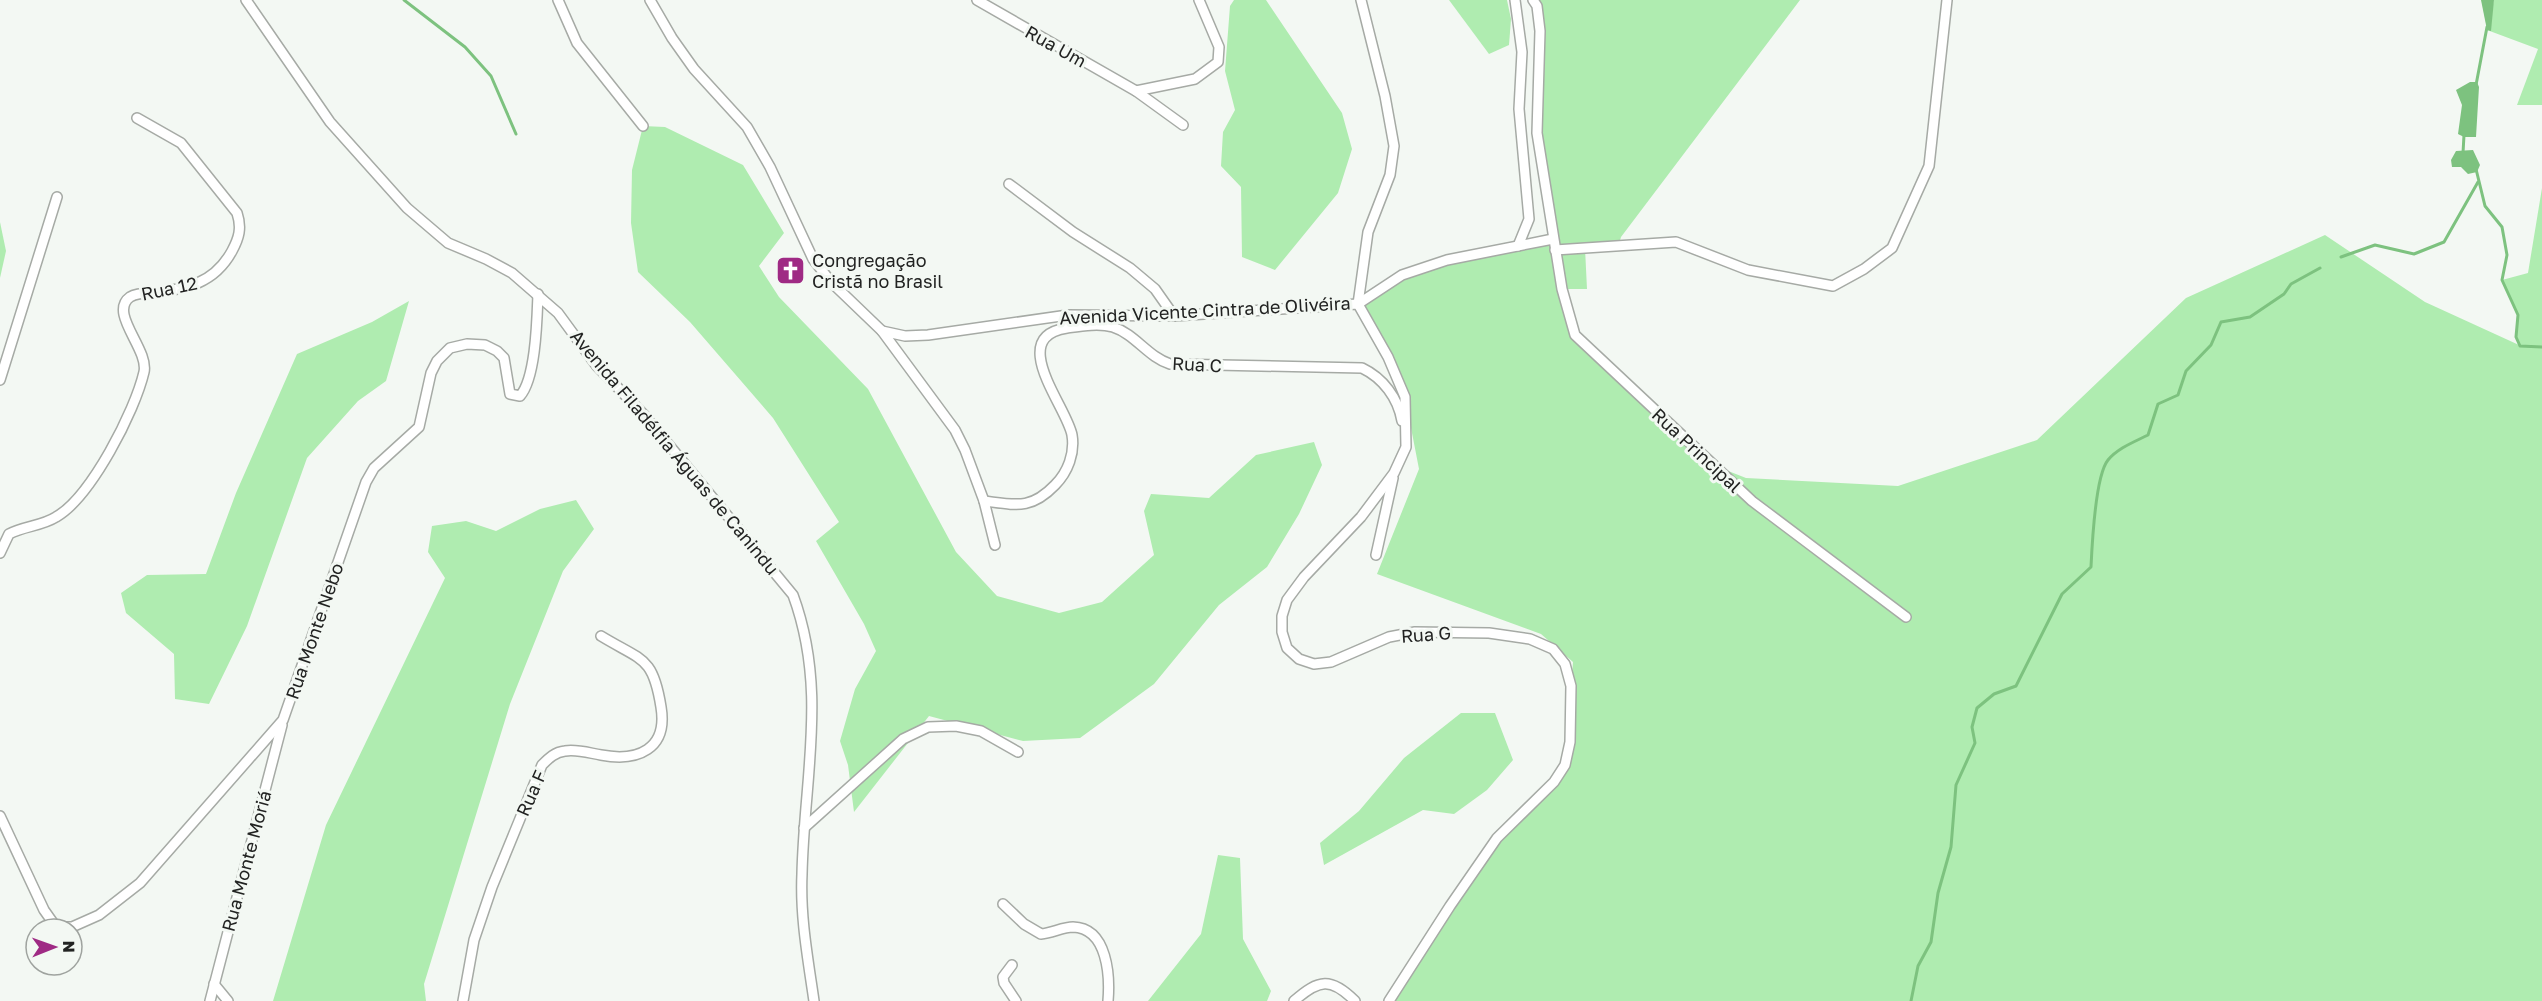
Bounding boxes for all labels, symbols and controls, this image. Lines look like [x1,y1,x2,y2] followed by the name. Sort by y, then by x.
[1022,20,1090,72] street label: Rua Um
[812,249,943,292] place label: Congregação Cristã no Brasil
[775,254,807,286] church icon: Congregação Cristã no Brasil
[139,271,199,305] street label: Rua 12
[1059,291,1351,329] street label: Avenida Vicente Cintra de Olivéira
[566,325,784,579] street label: Avenida Filadélfia Águas de Canindu
[1172,352,1222,376] street label: Rua C
[1648,403,1746,497] street label: Rua Principal
[280,560,348,702] street label: Rua Monte Nebo
[1400,621,1452,647] street label: Rua G
[511,767,551,819] street label: Rua F
[217,788,275,934] street label: Rua Monte Moriá
[24,917,84,977] north arrow
[59,940,79,953] text: N

